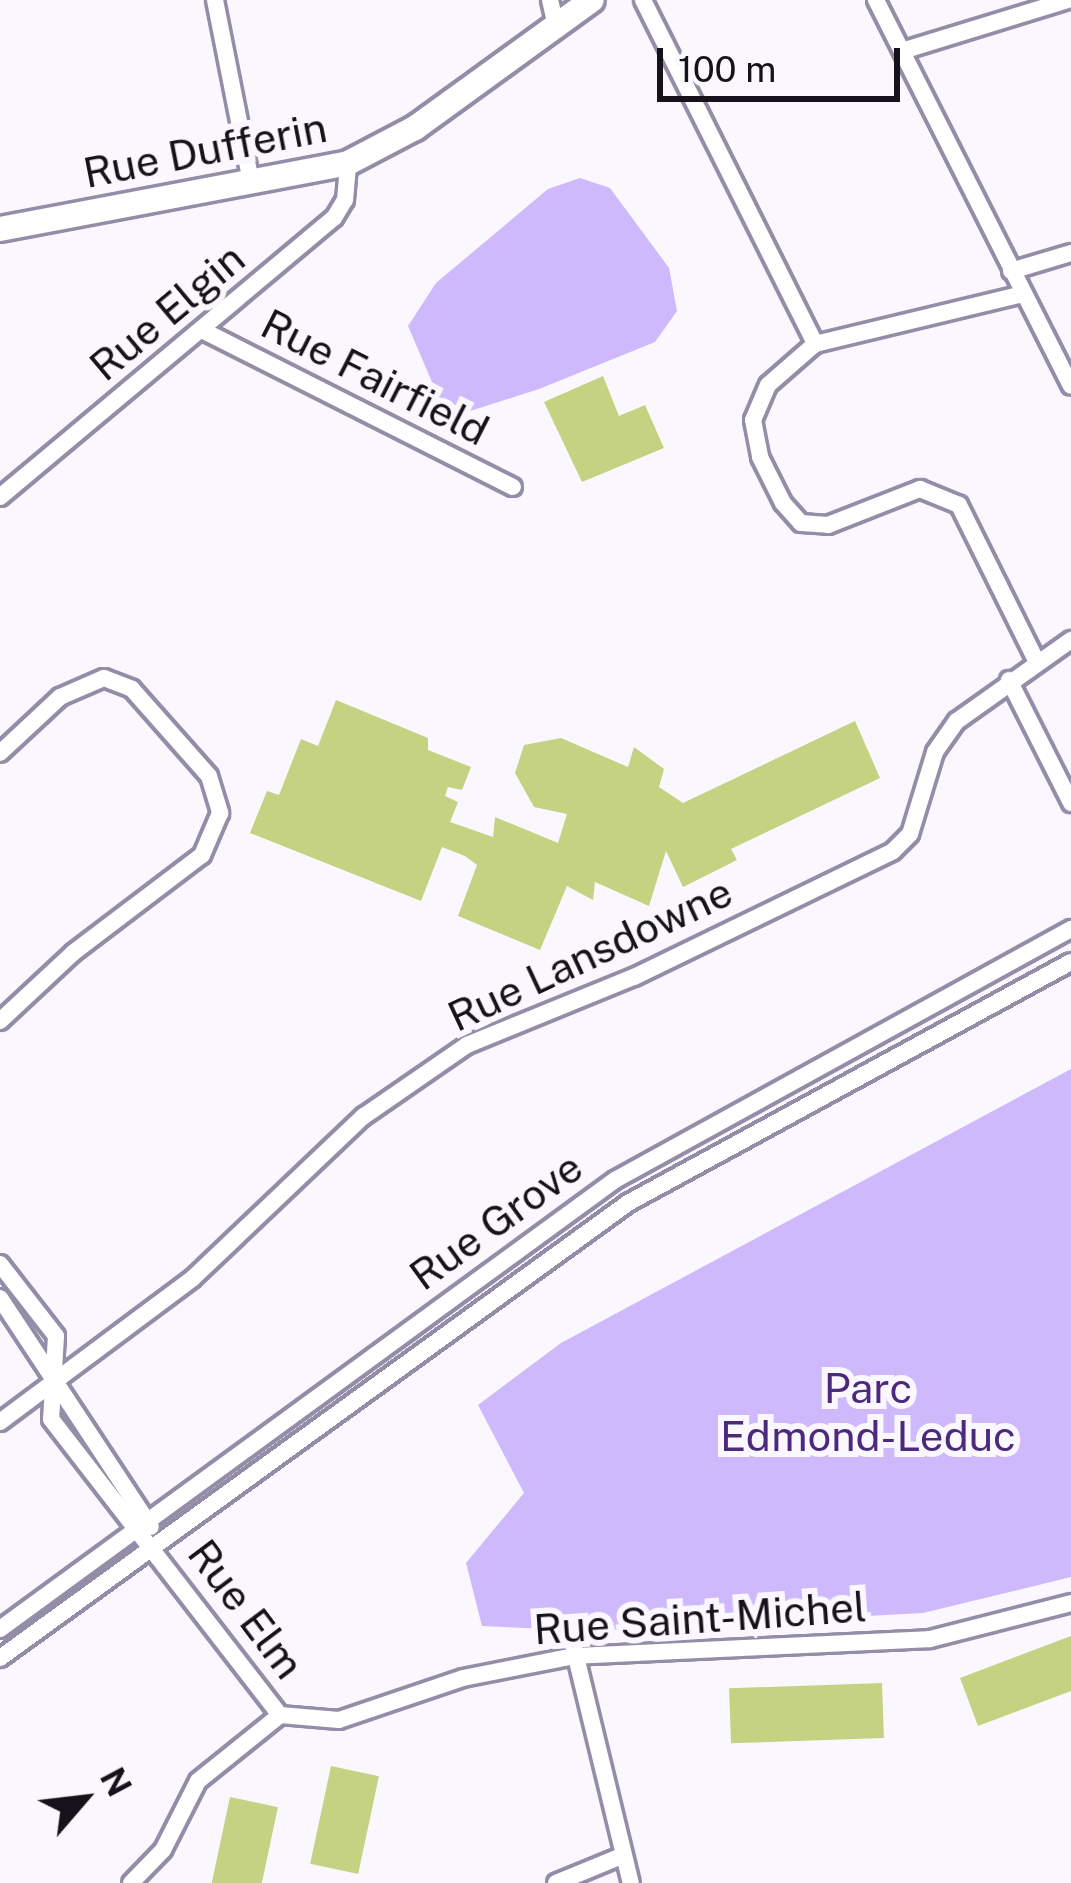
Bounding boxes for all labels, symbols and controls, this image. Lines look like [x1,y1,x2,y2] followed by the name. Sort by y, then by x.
[663,24,906,98] scale bar
[678,48,776,90] text: 100 m
[79,102,331,198] street label: Rue Dufferin
[79,233,255,391] street label: Rue Elgin
[253,298,497,456] street label: Rue Fairfield
[440,866,740,1042] street label: Rue Lansdowne
[400,1141,592,1301] street label: Rue Grove
[720,1363,1016,1462] park label: Parc Edmond-Leduc
[177,1530,315,1688] street label: Rue Elm
[532,1581,868,1655] street label: Rue Saint-Michel
[24,1739,144,1859] north arrow
[93,1762,139,1802] text: N

